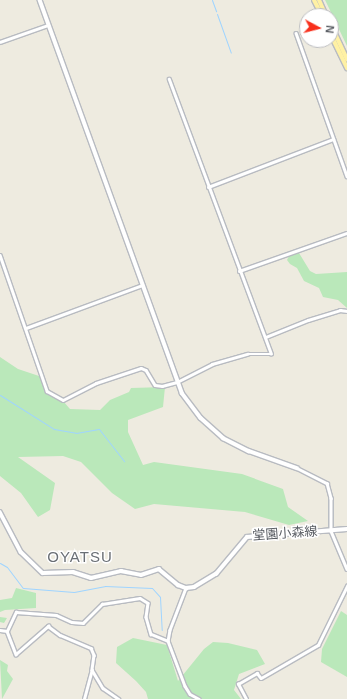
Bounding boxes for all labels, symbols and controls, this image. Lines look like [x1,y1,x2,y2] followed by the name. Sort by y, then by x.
[299,8,339,48] north arrow
[323,25,336,34] text: N
[252,524,318,544] street label: 堂園小森線
[47,548,113,566] district label: OYATSU

